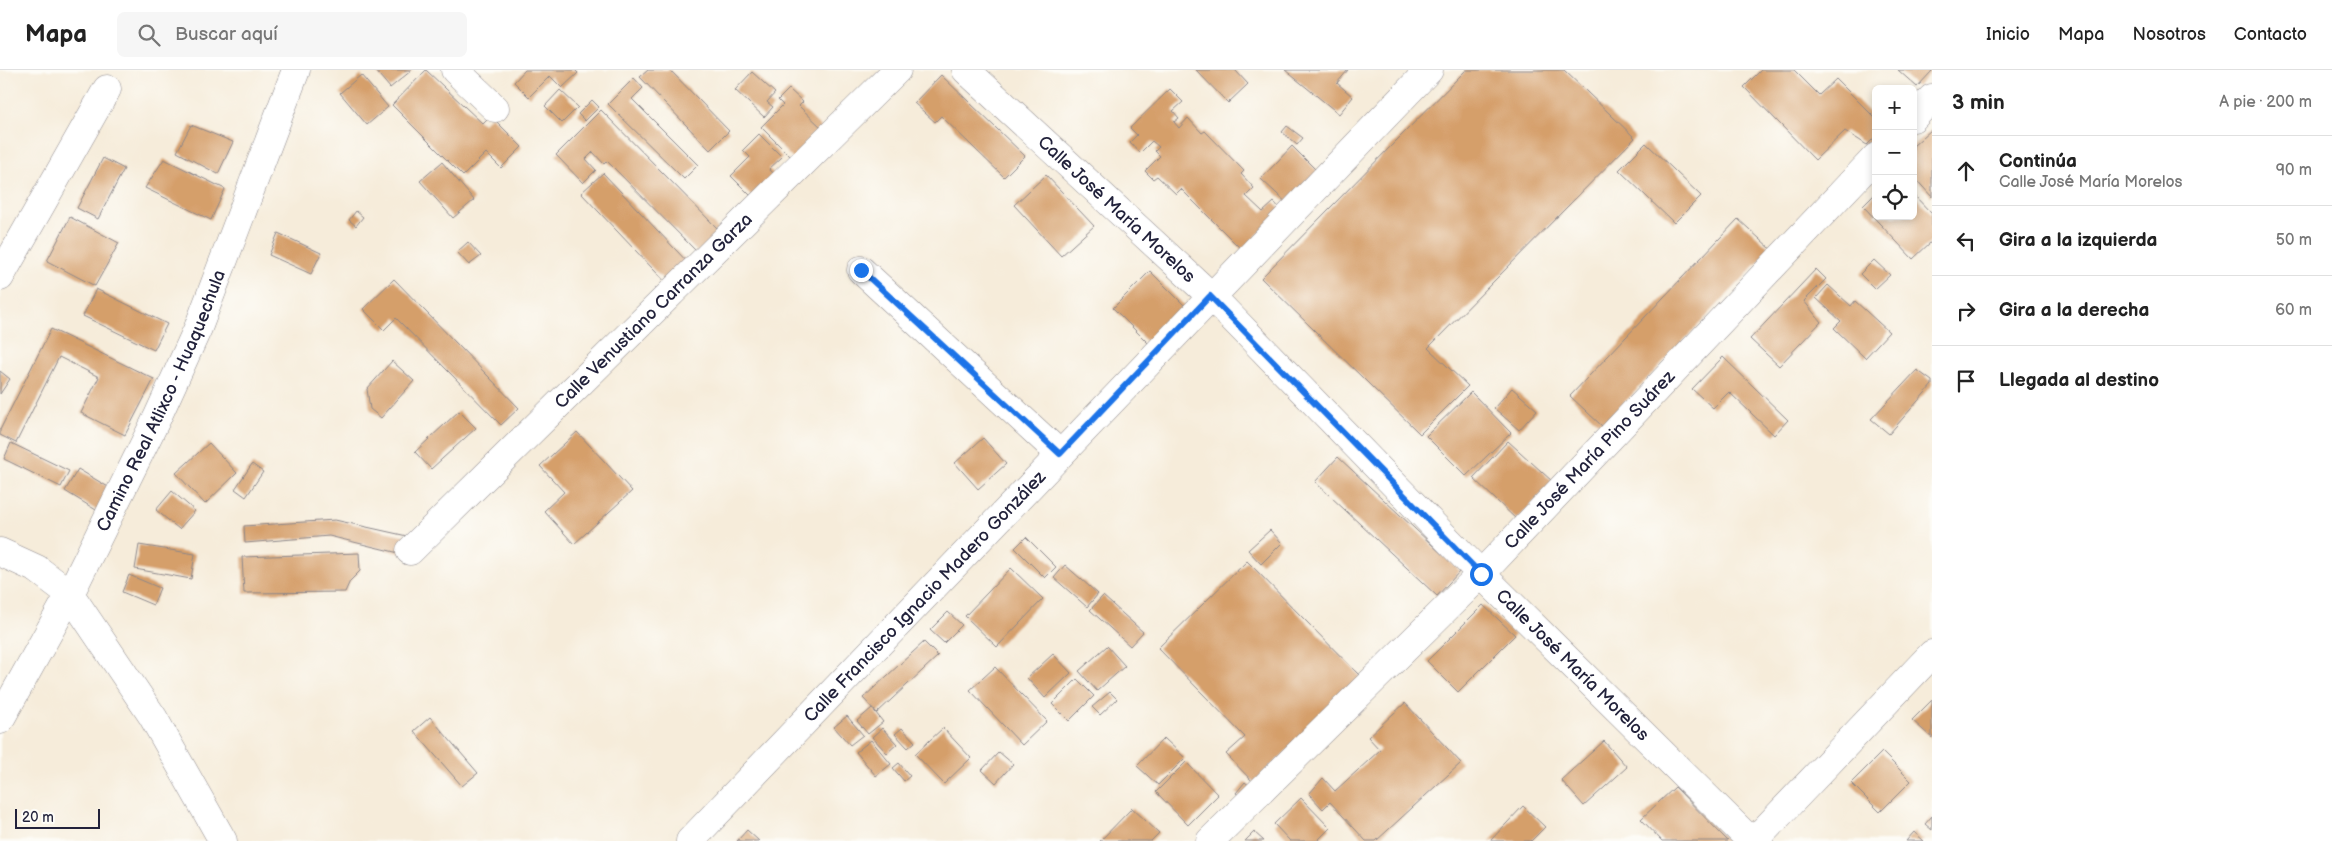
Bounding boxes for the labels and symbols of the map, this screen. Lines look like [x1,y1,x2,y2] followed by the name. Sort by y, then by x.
[1034,131,1200,287] street label: Calle José María Morelos
[550,209,756,413] street label: Calle Venustiano Carranza Garza
[850,259,873,282] route end
[92,267,230,535] street label: Camino Real Atlixco - Huaquechula
[1500,366,1679,553] street label: Calle José María Pino Suárez
[799,466,1050,726] street label: Calle Francisco Ignacio Madero González
[1470,563,1493,586] route start
[1492,585,1654,745] street label: Calle José María Morelos
[15,806,100,829] scale bar

